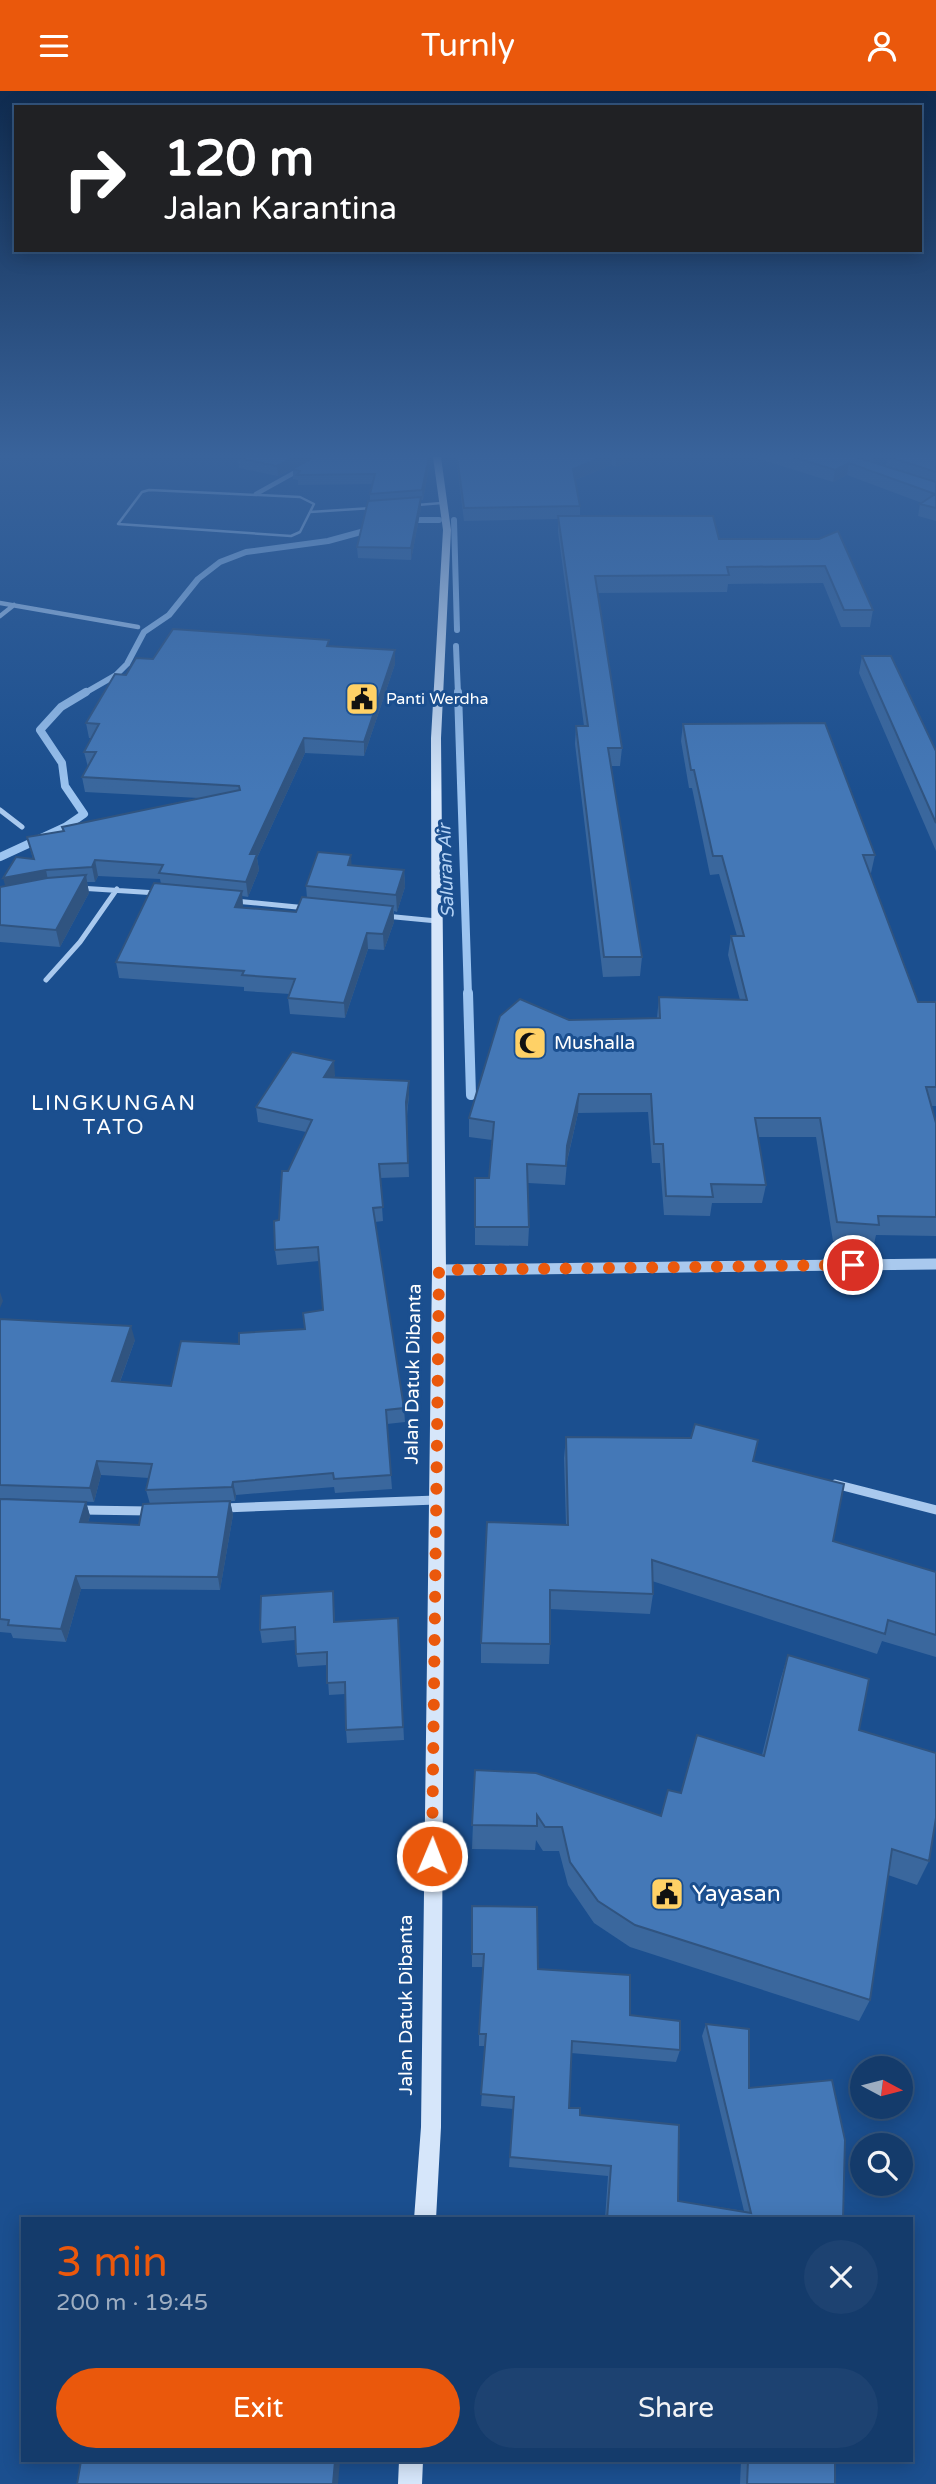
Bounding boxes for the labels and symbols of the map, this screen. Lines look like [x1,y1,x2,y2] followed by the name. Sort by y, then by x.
[343,680,381,718] public building icon: Panti Werdha
[386,689,488,709] place label: Panti Werdha
[433,822,459,918] water label: Saluran Air
[511,1024,549,1062] mosque icon: Mushalla
[554,1032,635,1054] place label: Mushalla
[31,1091,197,1140] district label: LINGKUNGAN TATO
[823,1235,883,1295] pin
[400,1283,426,1465] street label: Jalan Datuk Dibanta
[395,1819,469,1893] position arrow
[648,1875,686,1913] public building icon: Yayasan
[692,1880,781,1908] place label: Yayasan
[395,1915,417,2095] street label: Jalan Datuk Dibanta
[850,2056,914,2119] north arrow

